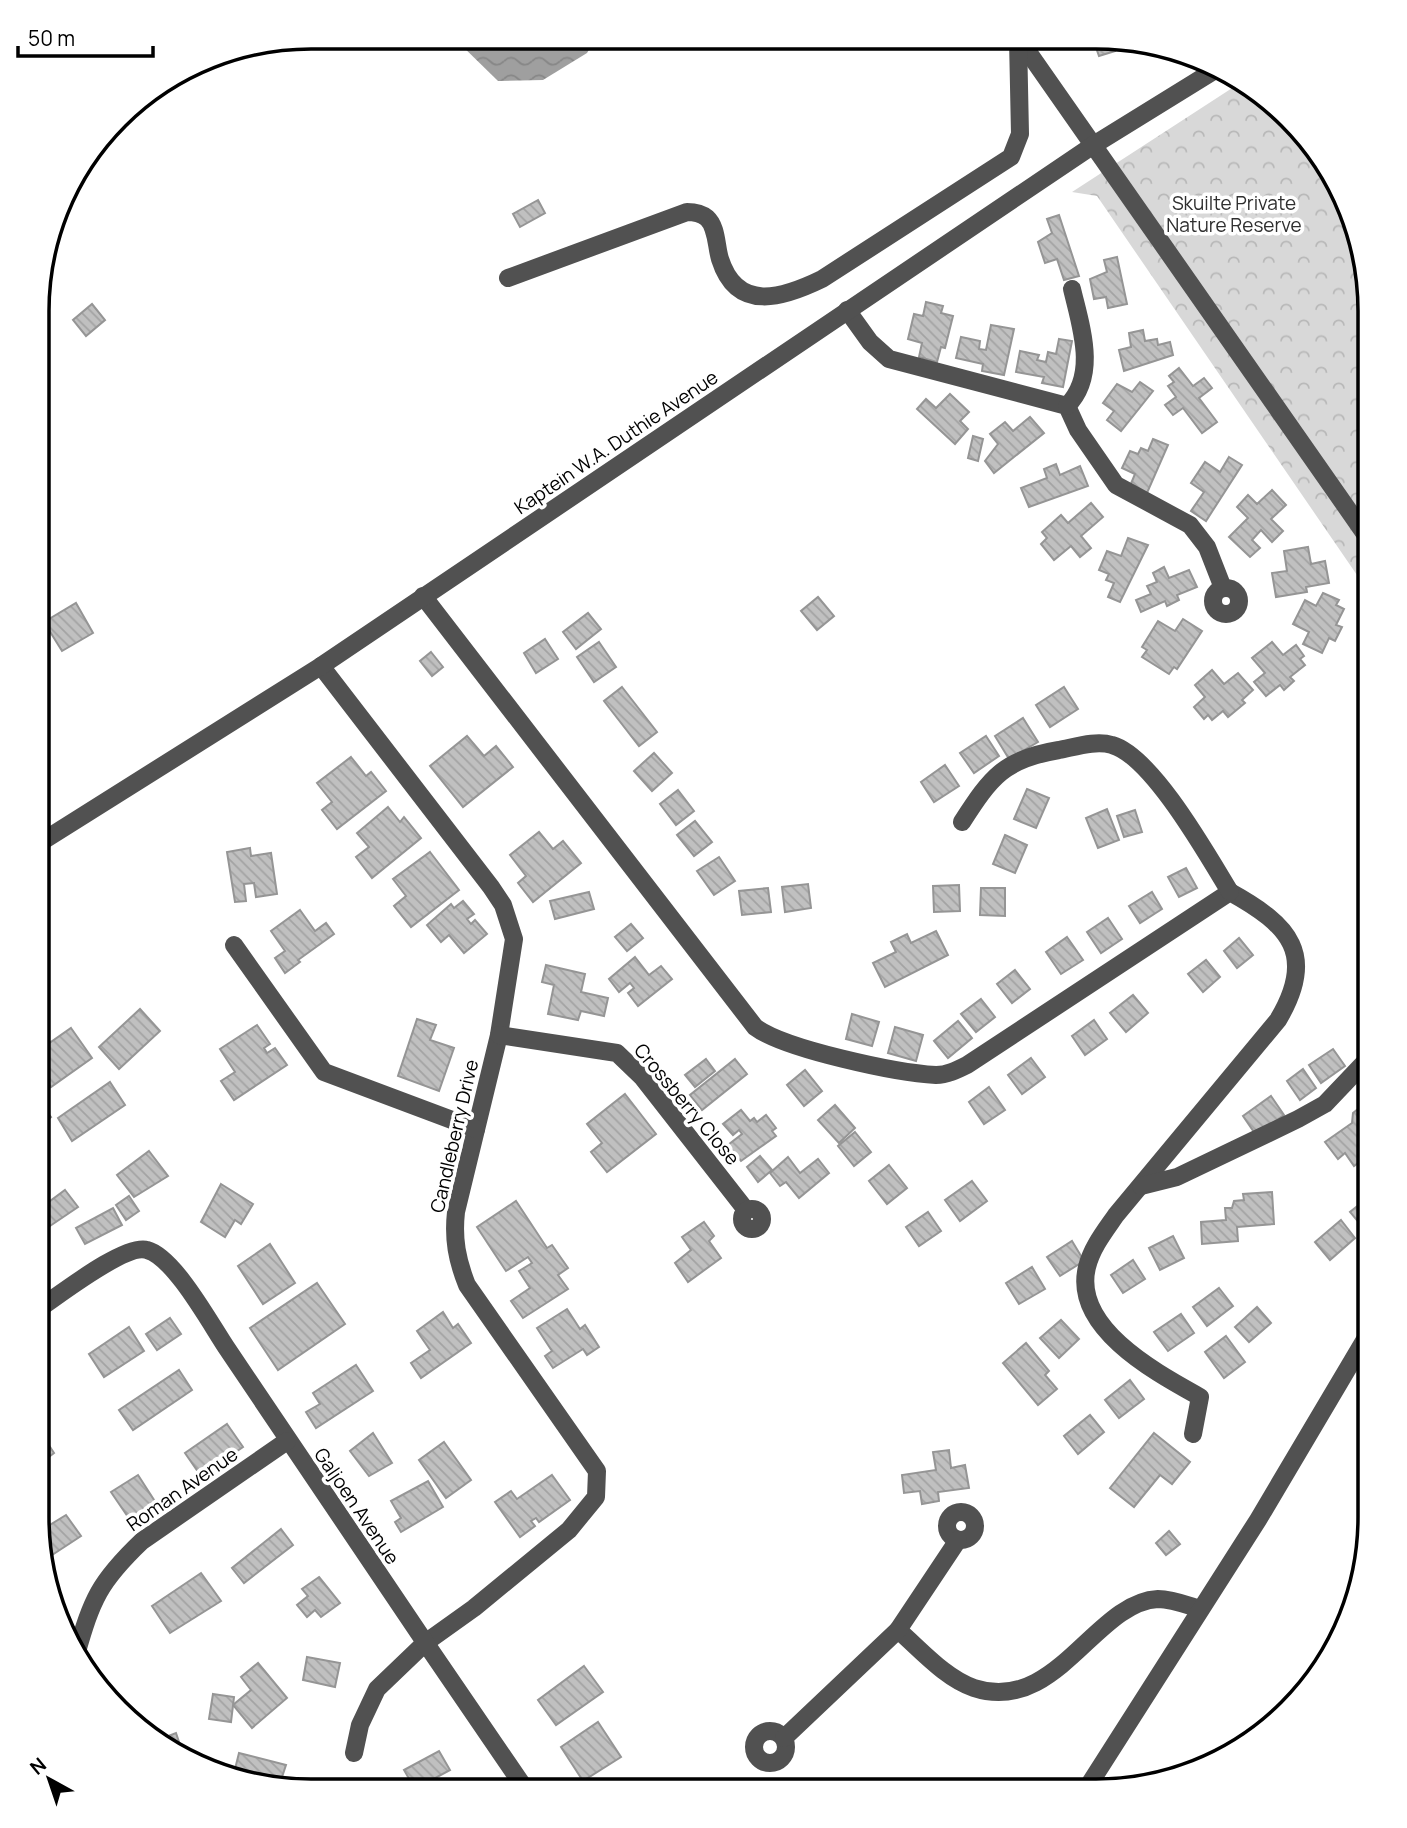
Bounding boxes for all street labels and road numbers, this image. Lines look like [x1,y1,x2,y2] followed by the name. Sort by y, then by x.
[509,364,723,520] street label: Kaptein W.A. Duthie Avenue
[628,1038,746,1170] street label: Crossberry Close
[424,1057,484,1215] street label: Candleberry Drive
[121,1441,243,1537] street label: Roman Avenue
[308,1443,406,1569] street label: Galjoen Avenue

